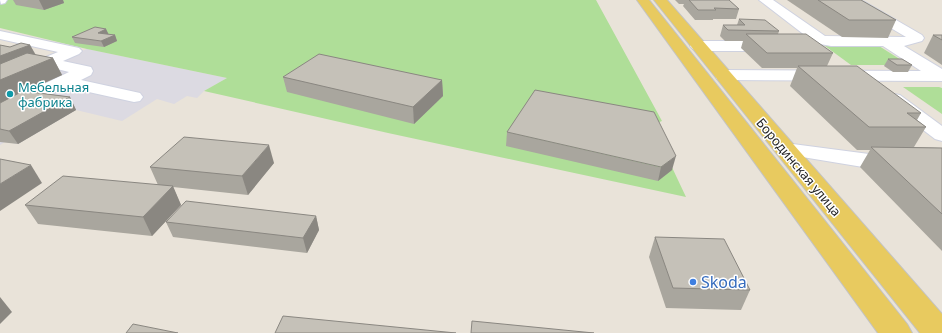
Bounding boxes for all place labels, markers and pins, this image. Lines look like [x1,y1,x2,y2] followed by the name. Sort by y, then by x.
[18,78,89,111] place label: Мебельная фабрика
[5,89,15,99] marker: Мебельная фабрика
[701,271,747,293] place label: Skoda
[688,277,698,287] marker: Skoda

